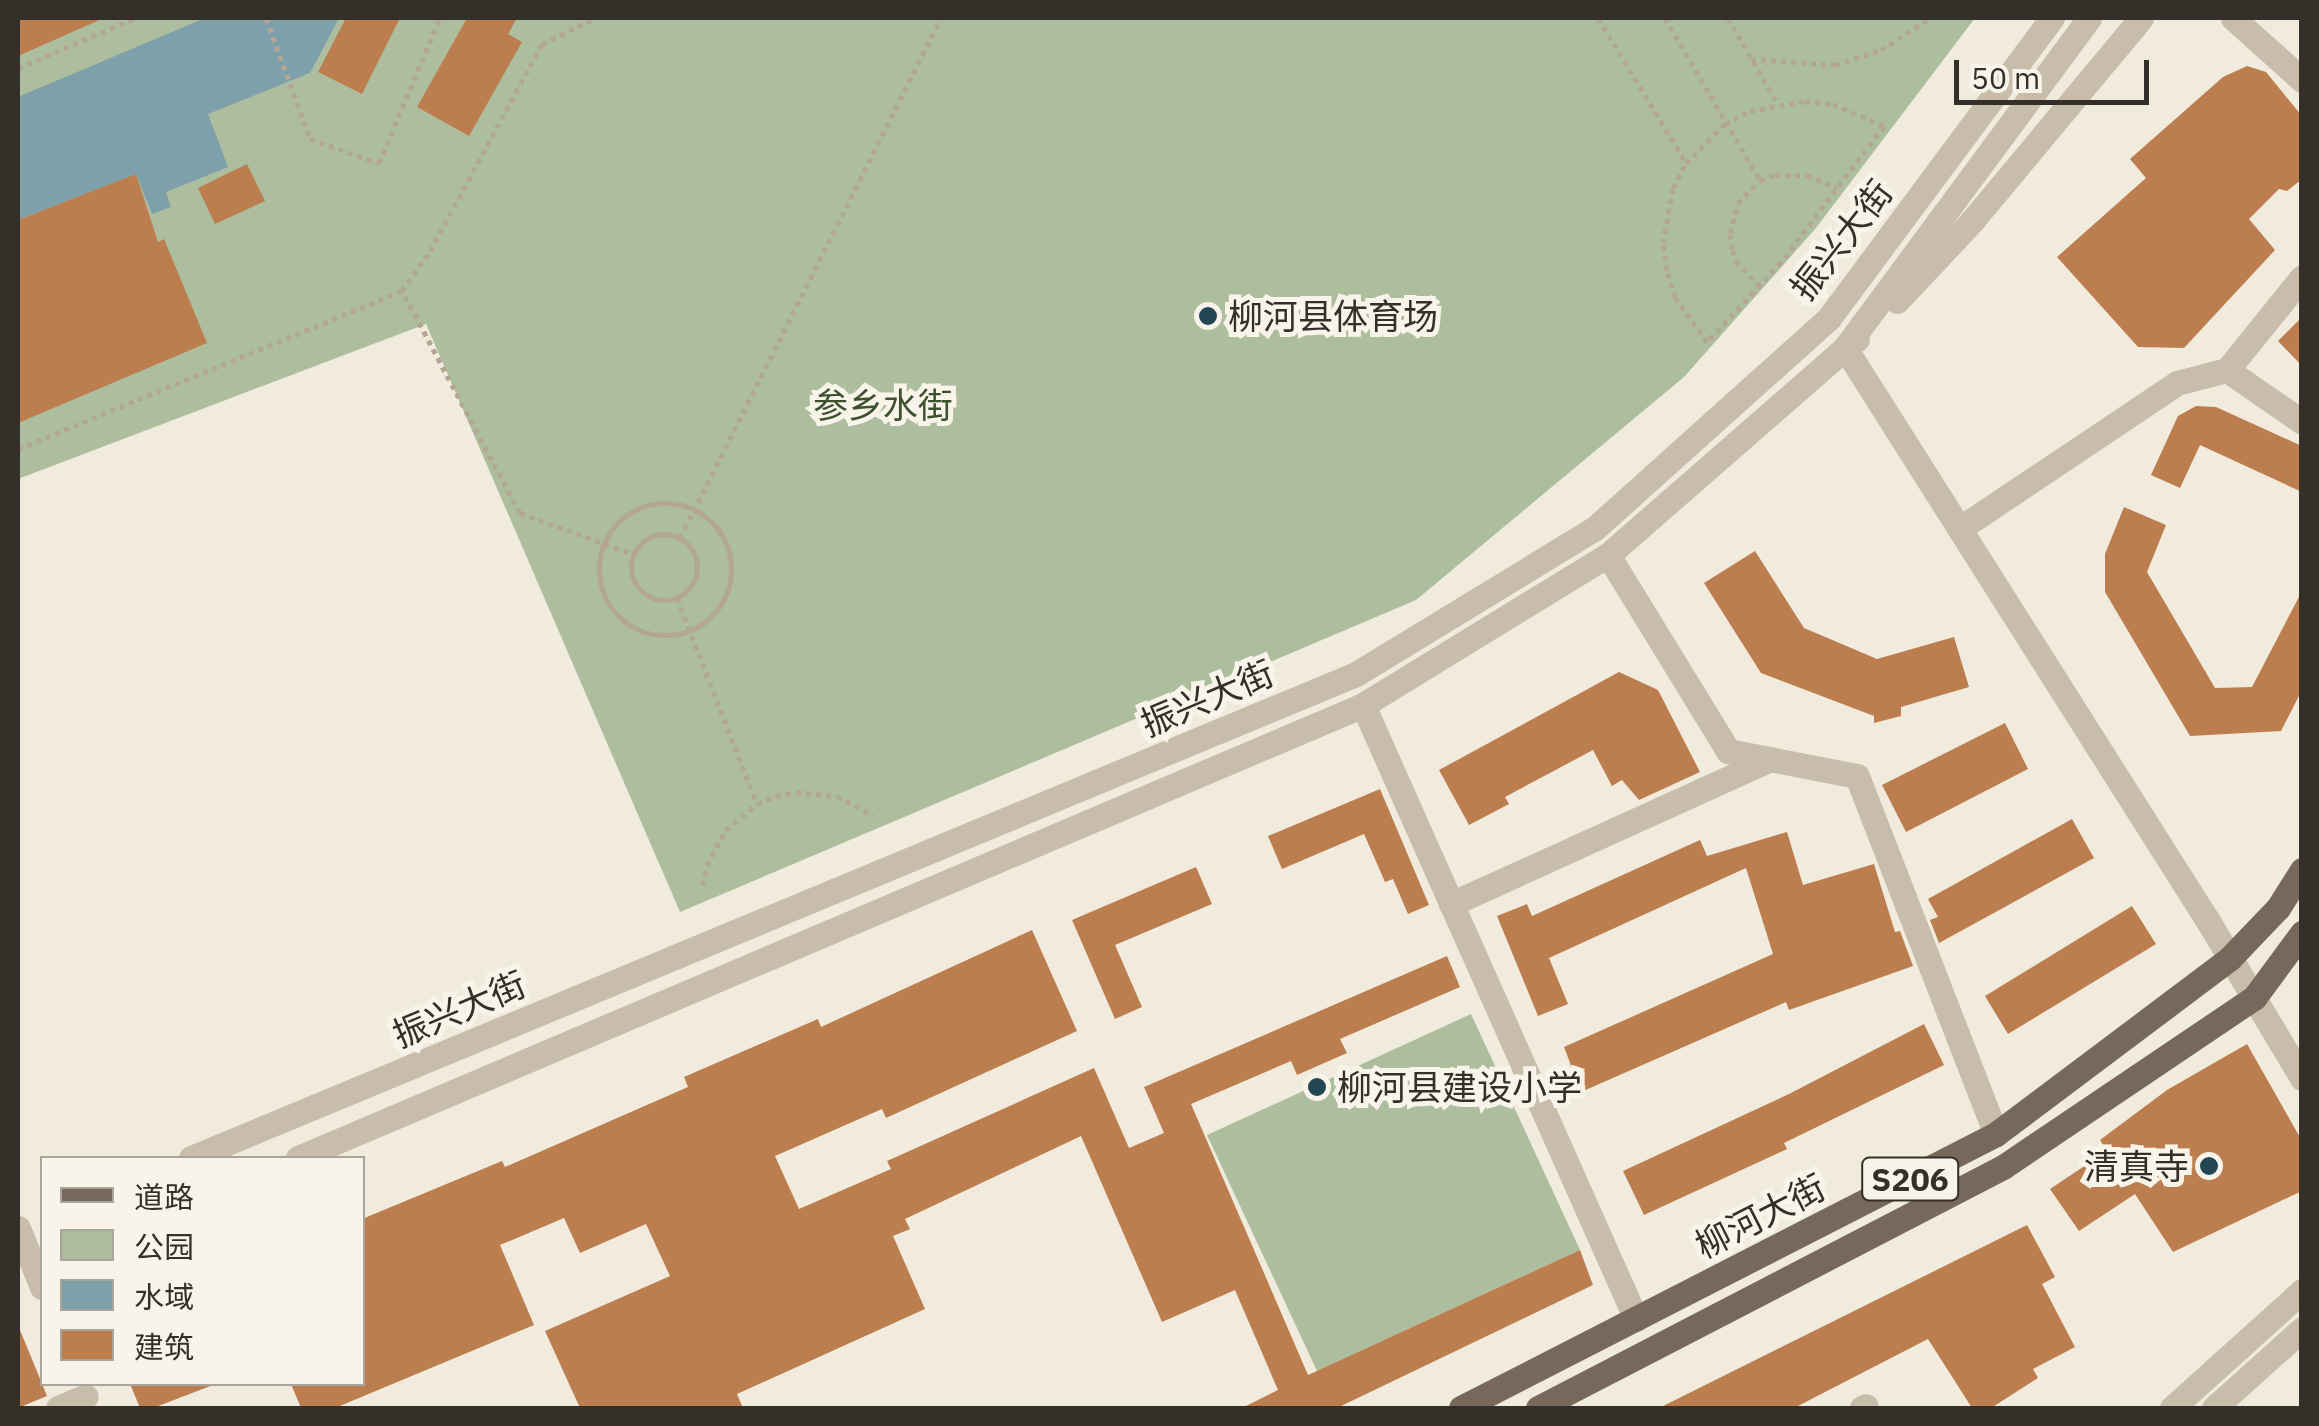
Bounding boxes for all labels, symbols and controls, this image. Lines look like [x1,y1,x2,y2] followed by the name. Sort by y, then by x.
[1959,40,2154,102] scale bar
[1971,58,2040,97] text: 50 m
[1781,172,1901,308] street label: 振兴大街
[1228,295,1438,337] place label: 柳河县体育场
[1197,305,1219,327] marker: 柳河县体育场
[813,384,953,426] park label: 参乡水街
[1134,651,1280,745] street label: 振兴大街
[386,962,532,1056] street label: 振兴大街
[1337,1066,1582,1108] place label: 柳河县建设小学
[1306,1076,1328,1098] marker: 柳河县建设小学
[2084,1145,2189,1187] place label: 清真寺
[1860,1152,1960,1206] road number: S206
[2198,1155,2220,1177] marker: 清真寺
[40,1156,365,1386] legend
[1688,1166,1832,1266] street label: 柳河大街
[134,1177,194,1216] text: 道路
[134,1227,194,1266] text: 公园
[134,1277,194,1316] text: 水域
[134,1327,194,1366] text: 建筑

